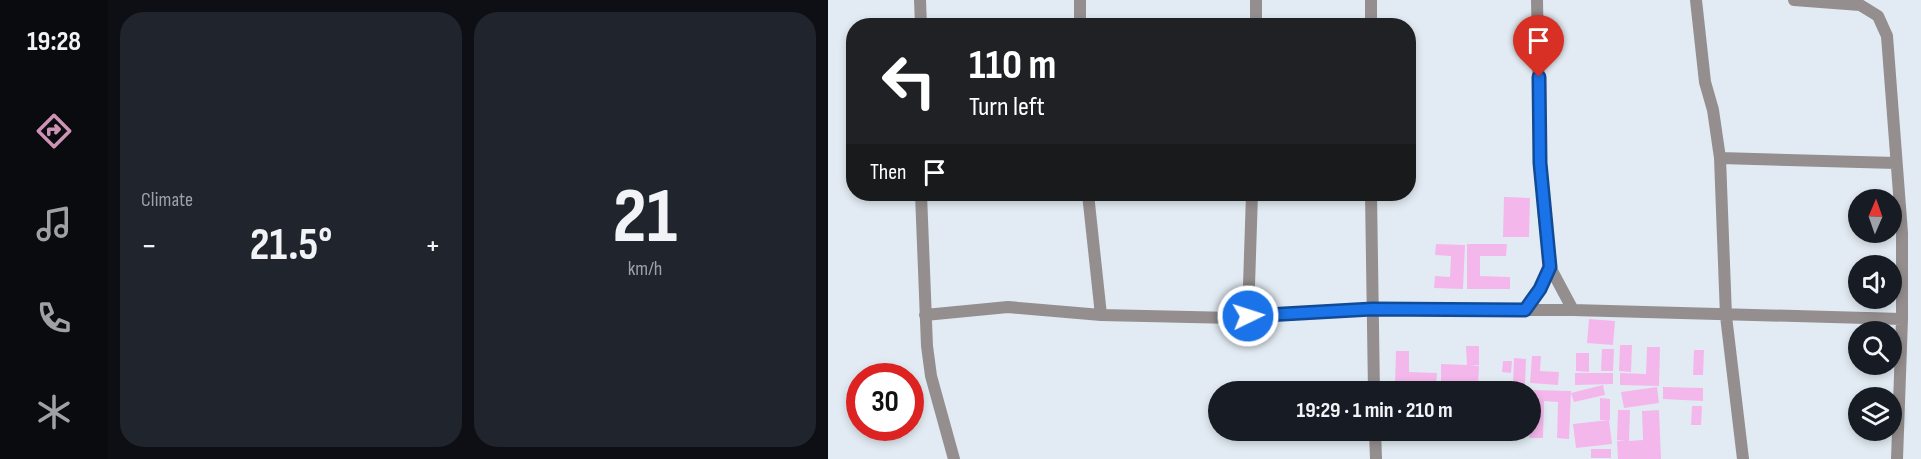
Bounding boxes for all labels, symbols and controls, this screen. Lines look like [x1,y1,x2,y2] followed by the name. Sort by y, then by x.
[1513,15,1564,77] pin
[1522,24,1555,57] icon: arrive
[27,26,81,58] text: 19:28
[969,40,1056,91] text: 110 m
[870,42,948,120] icon: left
[969,91,1045,123] text: Turn left
[33,110,75,152] icon: directions
[918,156,951,189] icon: arrive
[870,159,906,186] text: Then
[613,171,677,264] text: 21
[141,188,193,212] text: Climate
[1848,189,1902,243] north arrow
[1848,189,1902,441] map controls
[33,203,75,245] icon: music
[250,218,332,273] text: 21.5°
[141,226,157,266] text: −
[425,226,441,266] text: +
[1848,255,1902,309] button: sound
[628,257,662,281] text: km/h
[1216,284,1280,348] position arrow
[33,297,75,339] icon: phone
[1848,321,1902,375] button: search
[846,363,924,441] speed limit sign: 30
[1848,387,1902,441] button: layers
[33,391,75,433] icon: climate
[1297,397,1452,424] text: 19:29 · 1 min · 210 m

